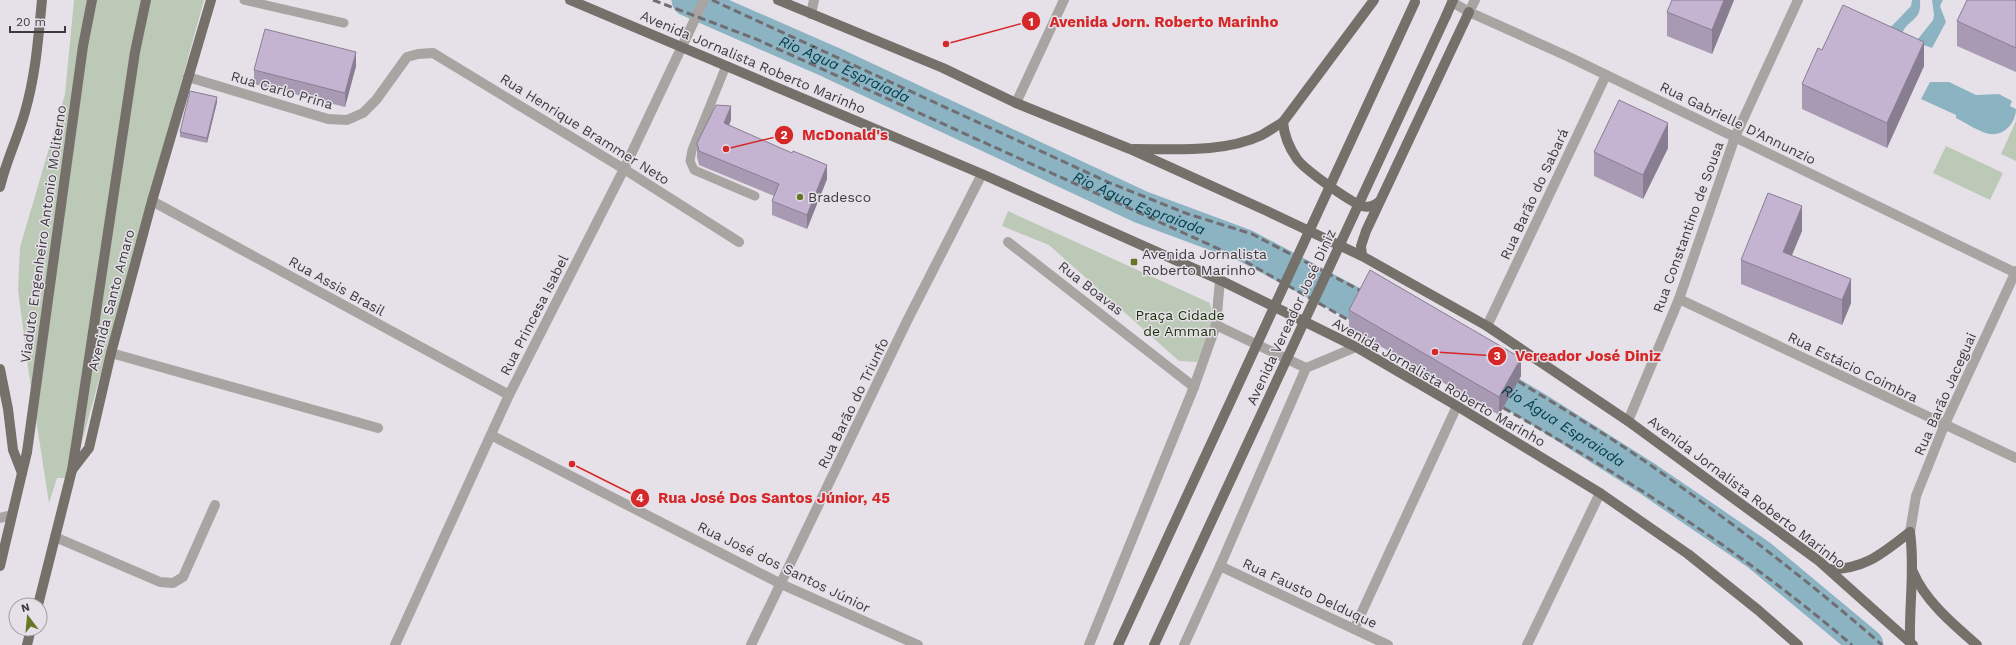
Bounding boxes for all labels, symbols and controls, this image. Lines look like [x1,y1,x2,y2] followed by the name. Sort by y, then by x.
[638,7,868,117] street label: Avenida Jornalista Roberto Marinho
[10,8,65,34] scale bar
[1021,8,1286,35] callout: Avenida Jorn. Roberto Marinho
[1050,13,1278,31] text: Avenida Jorn. Roberto Marinho
[16,15,46,29] text: 20 m
[1028,15,1034,29] text: 1
[776,32,913,107] water label: Rio Água Espraiada
[229,68,335,112] street label: Rua Carlo Prina
[497,70,673,188] street label: Rua Henrique Brammer Neto
[1657,78,1819,168] street label: Rua Gabrielle D'Annunzio
[17,104,69,364] street label: Viaduto Engenheiro Antonio Moliterno
[774,121,896,148] callout: McDonald's
[802,126,888,144] text: McDonald's
[1497,126,1571,262] street label: Rua Barão do Sabará
[780,128,788,142] text: 2
[1650,139,1726,315] street label: Rua Constantino de Sousa
[1070,168,1208,239] water label: Rio Água Espraiada
[808,189,871,205] place label: Bradesco
[795,192,805,202] marker: Bradesco
[1243,226,1339,408] street label: Avenida Vereador José Diniz
[84,227,138,373] street label: Avenida Santo Amaro
[1142,246,1267,278] place label: Avenida Jornalista Roberto Marinho
[497,252,572,378] street label: Rua Princesa Isabel
[286,253,388,319] street label: Rua Assis Brasil
[1129,257,1139,267] marker: Avenida Jornalista Roberto Marinho
[1055,258,1127,318] street label: Rua Boavas
[1135,307,1225,339] park label: Praça Cidade de Amman
[1330,314,1548,450] street label: Avenida Jornalista Roberto Marinho
[1786,329,1921,405] street label: Rua Estácio Coimbra
[1911,330,1979,458] street label: Rua Barão Jaceguai
[814,335,892,471] street label: Rua Barão do Triunfo
[1487,342,1669,369] callout: Vereador José Diniz
[1515,347,1661,365] text: Vereador José Diniz
[1493,349,1501,363] text: 3
[1498,381,1628,471] water label: Rio Água Espraiada
[1645,412,1849,572] street label: Avenida Jornalista Roberto Marinho
[630,484,898,511] callout: Rua José Dos Santos Júnior, 45
[658,489,890,507] text: Rua José Dos Santos Júnior, 45
[636,491,644,505] text: 4
[695,518,873,616] street label: Rua José dos Santos Júnior
[1240,555,1380,631] street label: Rua Fausto Delduque
[8,597,48,637] north arrow
[20,600,31,615] text: N

